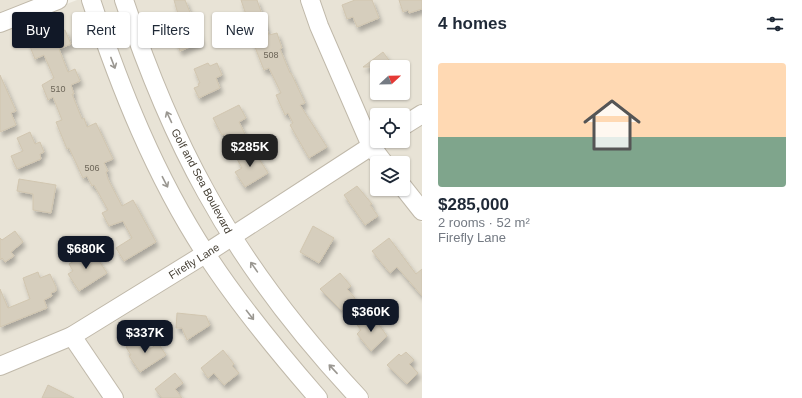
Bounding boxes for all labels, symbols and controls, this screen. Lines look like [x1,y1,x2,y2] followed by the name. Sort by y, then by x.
[12,12,64,48] chip: Buy
[72,12,130,48] chip: Rent
[138,12,204,48] chip: Filters
[212,12,268,48] chip: New
[764,13,786,35] icon: filters
[438,14,507,33] text: 4 homes
[263,50,279,60] house number: 508
[109,57,117,69] one-way arrow
[370,60,410,100] north arrow
[370,60,410,196] map controls
[50,84,66,94] house number: 510
[576,89,648,161] icon: home
[370,108,410,148] button: locate
[165,112,172,124] one-way arrow
[169,127,235,235] street label: Golf and Sea Boulevard
[222,134,278,168] pin: $285K
[231,139,269,154] text: $285K
[370,156,410,196] button: layers
[84,163,100,173] house number: 506
[162,176,169,188] one-way arrow
[438,195,509,214] text: $285,000
[438,215,530,230] text: 2 rooms · 52 m²
[438,230,506,245] text: Firefly Lane
[58,236,114,270] pin: $680K
[67,241,105,256] text: $680K
[166,241,222,281] street label: Firefly Lane
[249,261,258,272] one-way arrow
[343,299,399,333] pin: $360K
[352,304,390,319] text: $360K
[245,310,254,321] one-way arrow
[117,320,173,354] pin: $337K
[126,325,164,340] text: $337K
[328,364,337,375] one-way arrow

